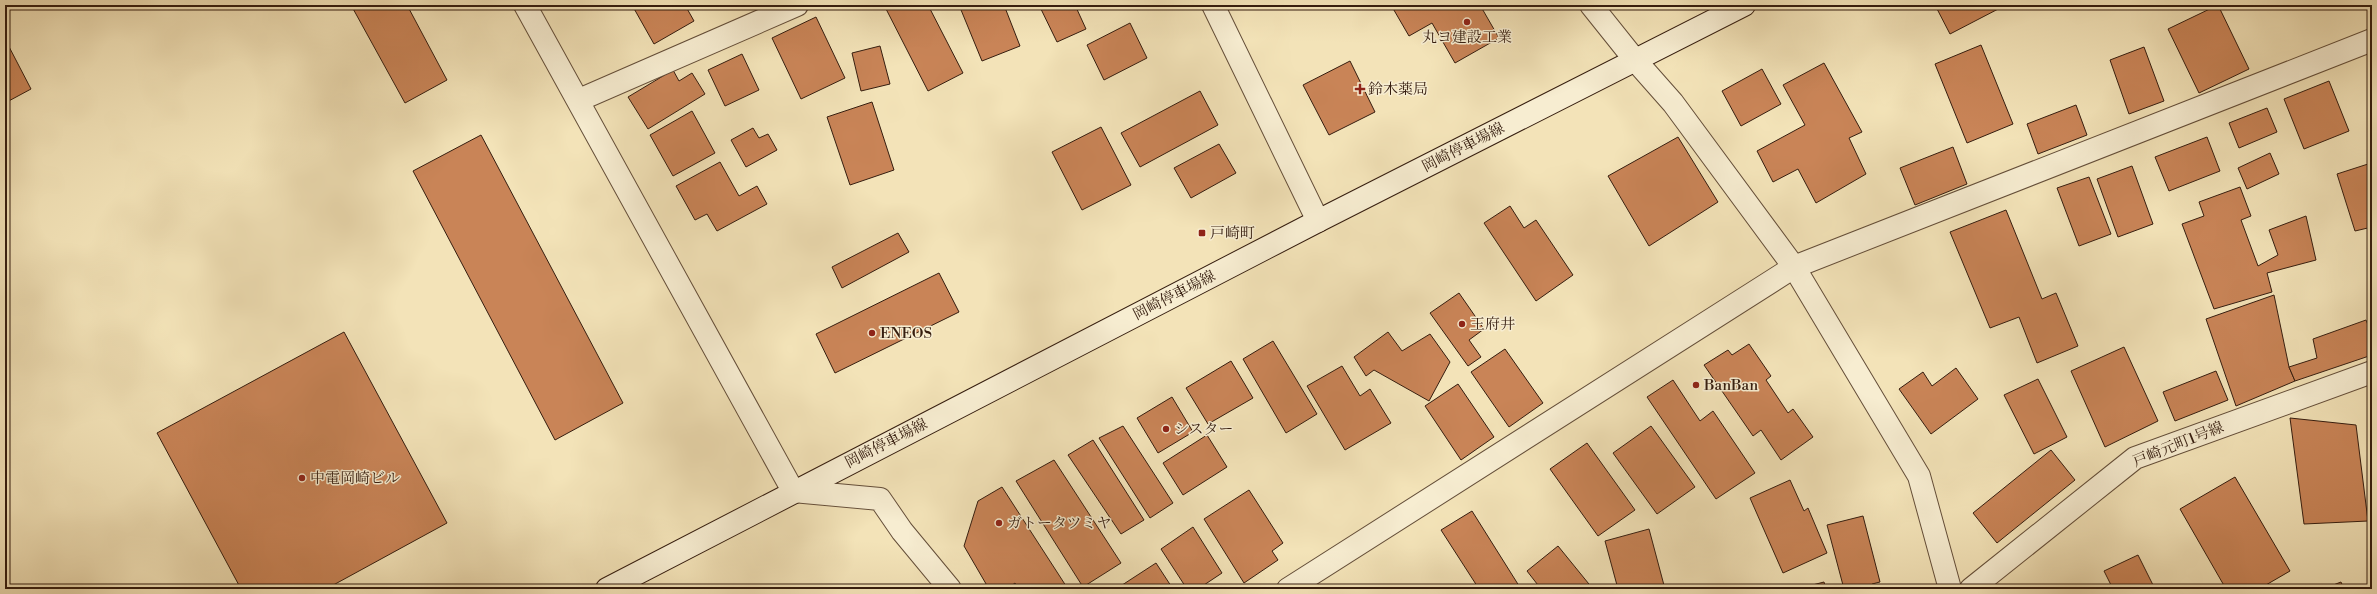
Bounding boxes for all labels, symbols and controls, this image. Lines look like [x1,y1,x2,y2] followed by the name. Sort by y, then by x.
[1462,17,1472,27] marker: 丸ヨ建設工業
[1422,28,1512,47] place label: 丸ヨ建設工業
[1368,80,1428,99] place label: 鈴木薬局
[1355,84,1365,94] marker: 鈴木薬局
[1419,119,1508,176] street label: 岡崎停車場線
[1210,224,1255,243] place label: 戸崎町
[1197,228,1207,238] marker: 戸崎町
[1130,267,1219,324] street label: 岡崎停車場線
[1470,315,1515,334] place label: 王府井
[1457,319,1467,329] marker: 王府井
[880,324,932,343] place label: ENEOS
[867,328,877,338] marker: ENEOS
[1703,376,1758,395] place label: BanBan
[1691,380,1701,390] marker: BanBan
[842,415,931,472] street label: 岡崎停車場線
[2130,418,2226,471] street label: 戸崎元町1号線
[1174,420,1234,439] place label: シスター
[1161,424,1171,434] marker: シスター
[310,469,400,488] place label: 中電岡崎ビル
[297,473,307,483] marker: 中電岡崎ビル
[1007,514,1112,533] place label: ガトータツミヤ
[994,518,1004,528] marker: ガトータツミヤ

